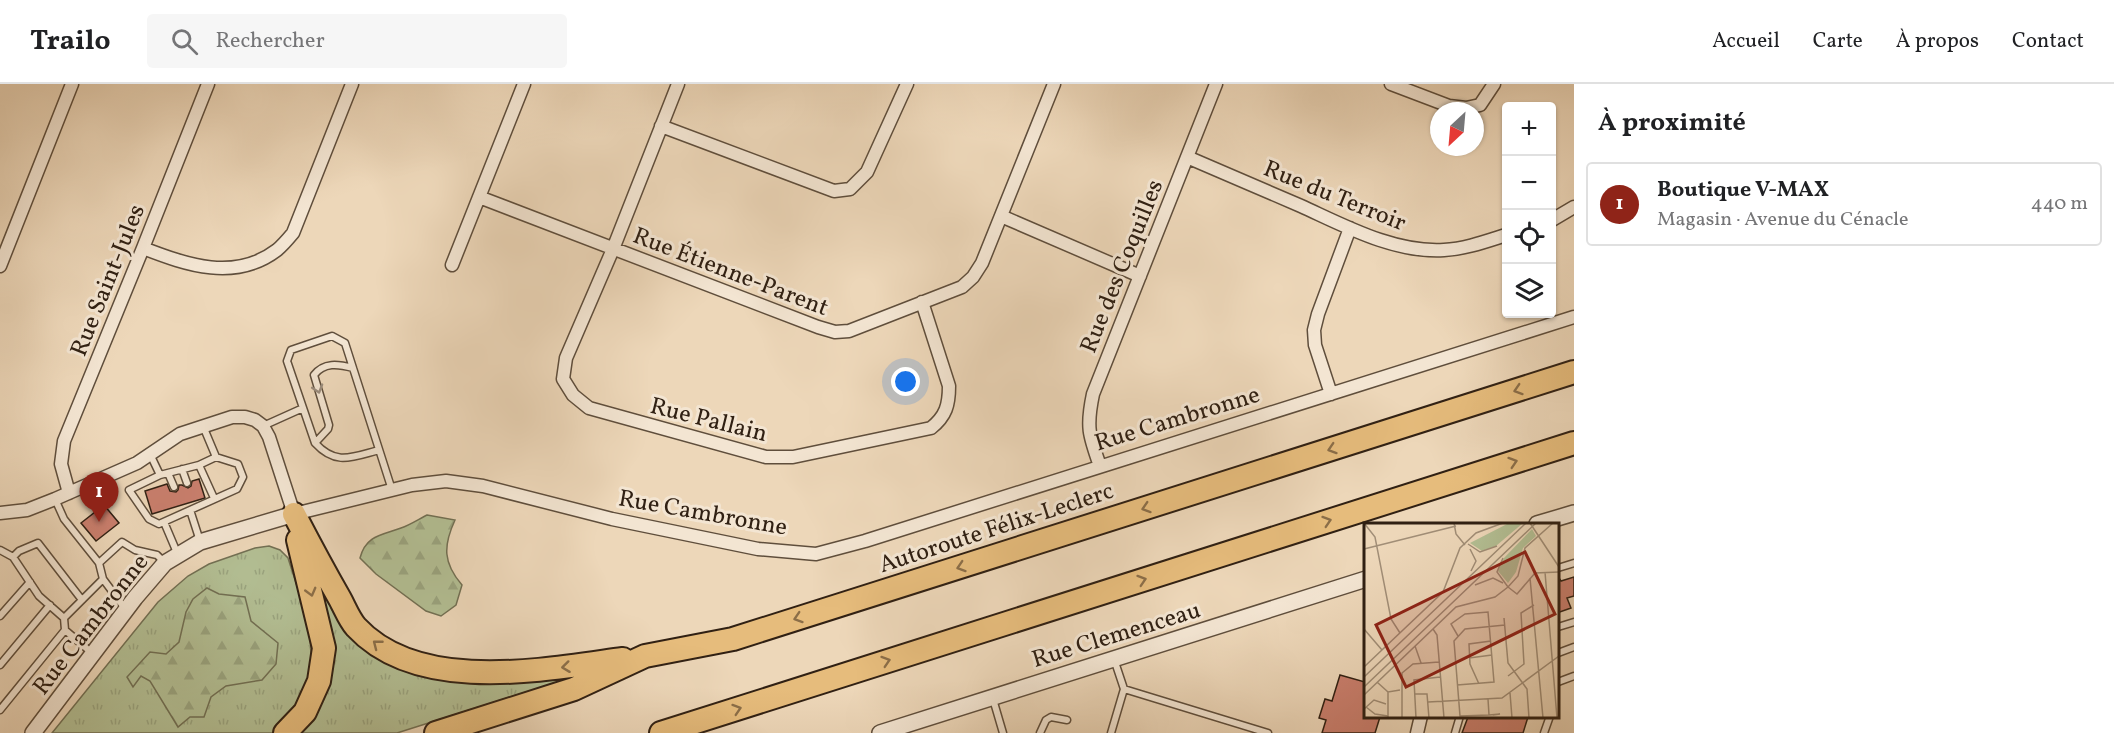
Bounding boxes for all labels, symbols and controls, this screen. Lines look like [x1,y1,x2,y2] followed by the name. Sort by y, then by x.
[147,14,567,68] search box
[30,22,111,61] text: Trailo
[168,25,201,58] icon: search
[216,26,325,57] text: Rechercher
[1712,27,1780,56] text: Accueil
[1813,27,1863,56] text: Carte
[1896,27,1979,56] text: À propos
[2012,27,2084,56] text: Contact
[1430,102,1484,156] north arrow
[1502,102,1556,318] map controls
[1502,102,1556,156] button: +
[1598,105,1746,141] text: À proximité
[1258,153,1411,241] street label: Rue du Terroir
[1502,156,1556,210] button: −
[1073,175,1173,359] street label: Rue des Coquilles
[1657,175,1829,206] text: Boutique V-MAX
[1615,190,1624,218] text: 1
[2031,190,2088,218] text: 440 m
[63,200,155,362] street label: Rue Saint-Jules
[1657,206,1909,234] text: Magasin · Avenue du Cénacle
[1502,210,1556,264] button: locate
[628,220,833,326] street label: Rue Étienne-Parent
[1502,264,1556,318] button: layers
[891,367,920,396] your location
[1091,379,1264,461] street label: Rue Cambronne
[311,383,323,394] one-way arrow
[1513,383,1524,395] one-way arrow
[646,390,771,452] street label: Rue Pallain
[1327,442,1338,454] one-way arrow
[1507,457,1518,469] one-way arrow
[80,472,118,522] pin: 1
[875,475,1118,583] street label: Autoroute Félix-Leclerc
[616,482,790,546] street label: Rue Cambronne
[1141,501,1152,513] one-way arrow
[1321,516,1332,528] one-way arrow
[1364,523,1559,718] inset map
[26,547,158,703] street label: Rue Cambronne
[956,559,967,572] one-way arrow
[1136,575,1147,588] one-way arrow
[304,586,316,597] one-way arrow
[1028,594,1205,678] street label: Rue Clemenceau
[793,611,804,623] one-way arrow
[373,640,384,651] one-way arrow
[880,656,891,669] one-way arrow
[562,660,571,672] one-way arrow
[731,704,742,716] one-way arrow

